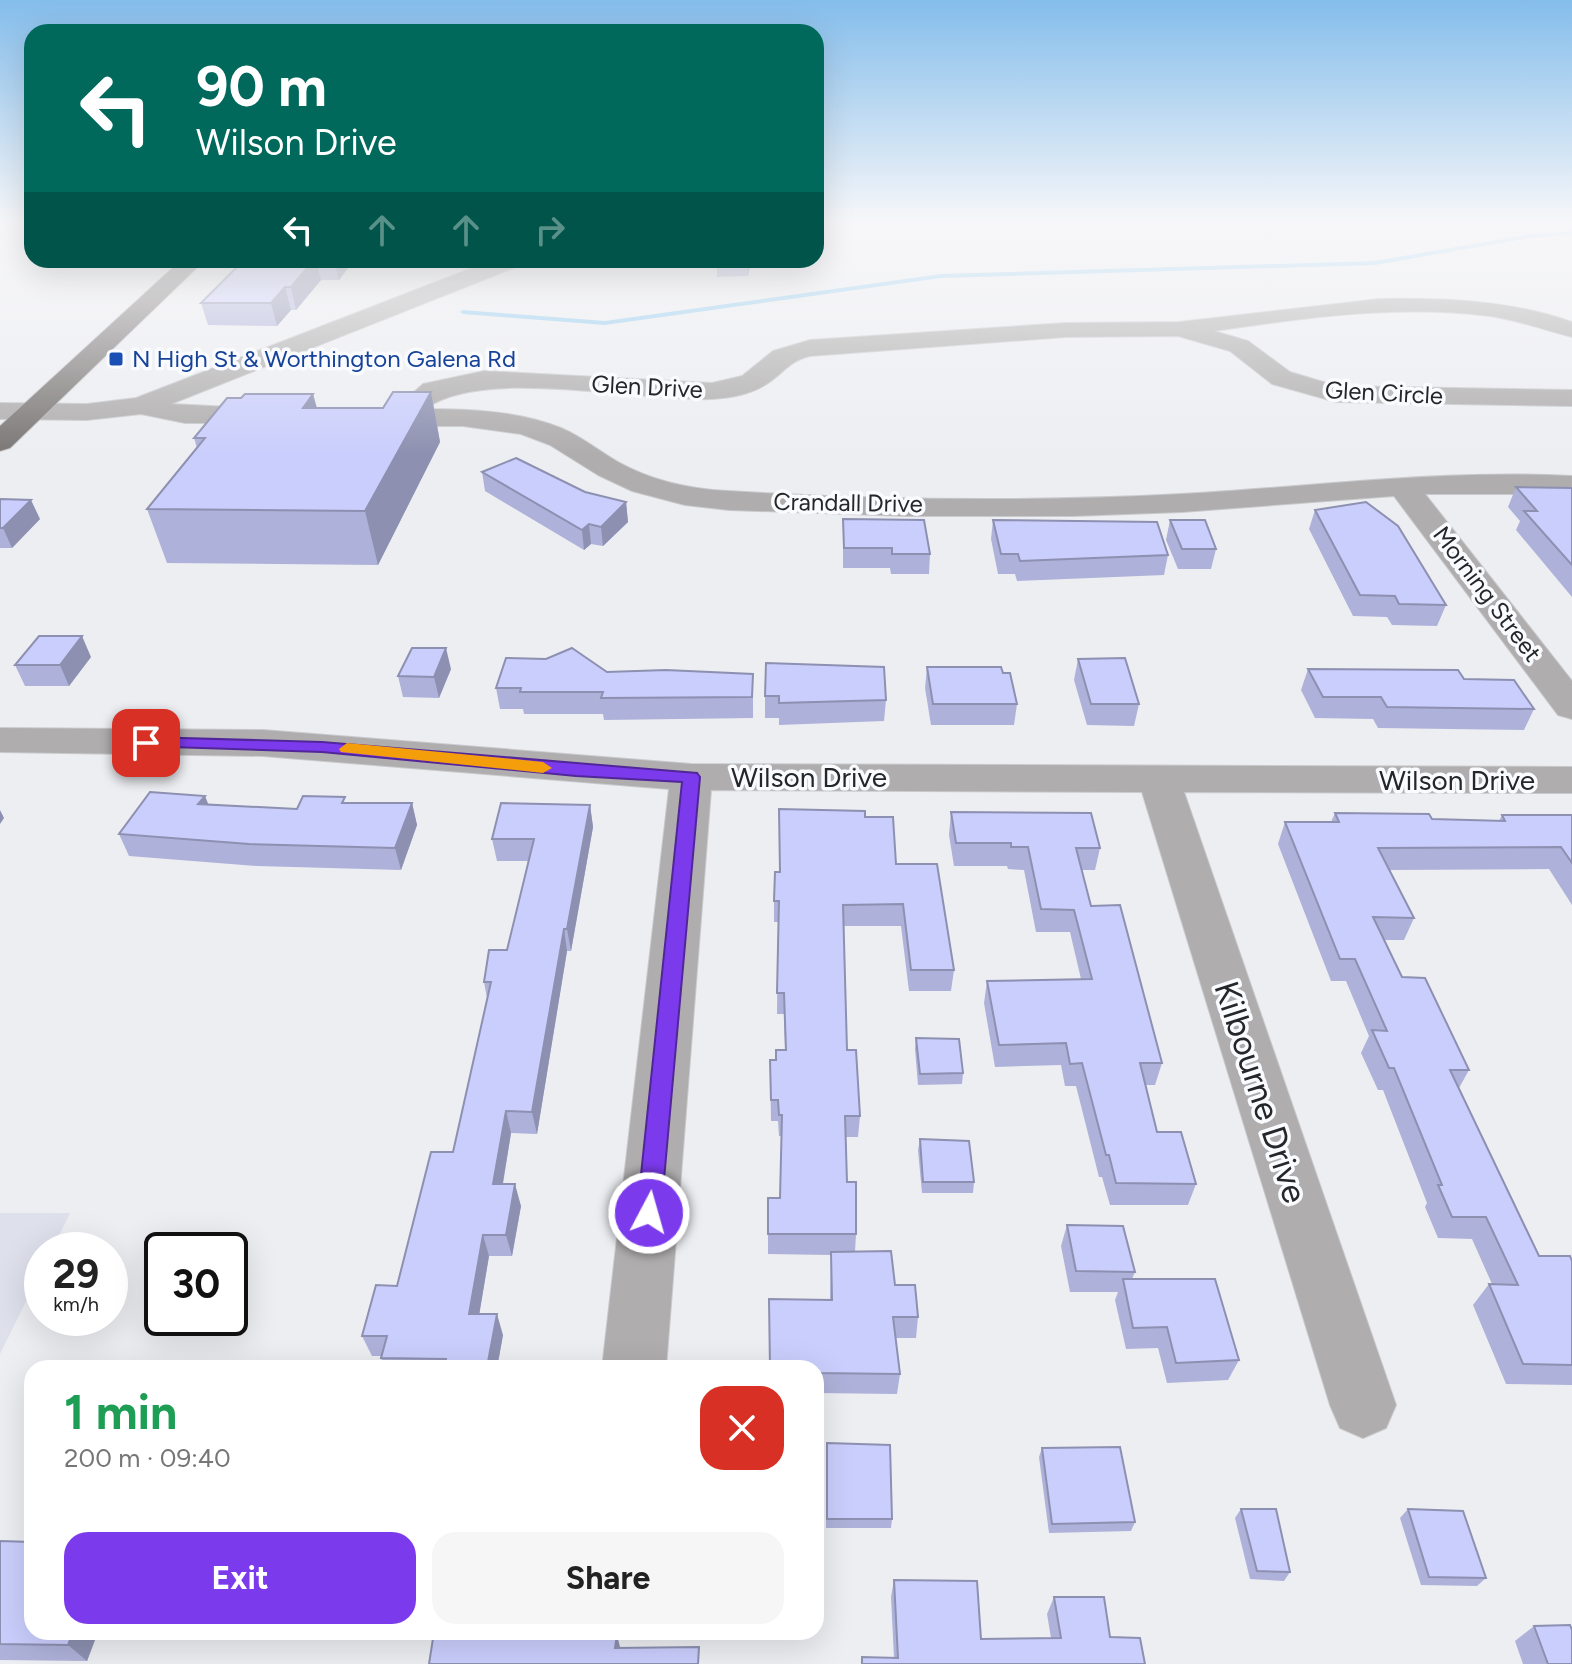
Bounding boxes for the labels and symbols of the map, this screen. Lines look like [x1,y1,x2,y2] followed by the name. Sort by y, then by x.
[132,344,516,373] place label: N High St & Worthington Galena Rd
[107,350,125,368] marker: N High St & Worthington Galena Rd
[591,369,703,404] street label: Glen Drive
[1324,375,1444,410] street label: Glen Circle
[773,487,923,518] street label: Crandall Drive
[1427,520,1548,667] street label: Morning Street
[112,709,180,777] pin
[731,760,887,794] street label: Wilson Drive
[1379,763,1535,797] street label: Wilson Drive
[1205,976,1316,1208] street label: Kilbourne Drive
[607,1171,691,1255] position arrow
[144,1232,248,1336] speed limit sign: 30

